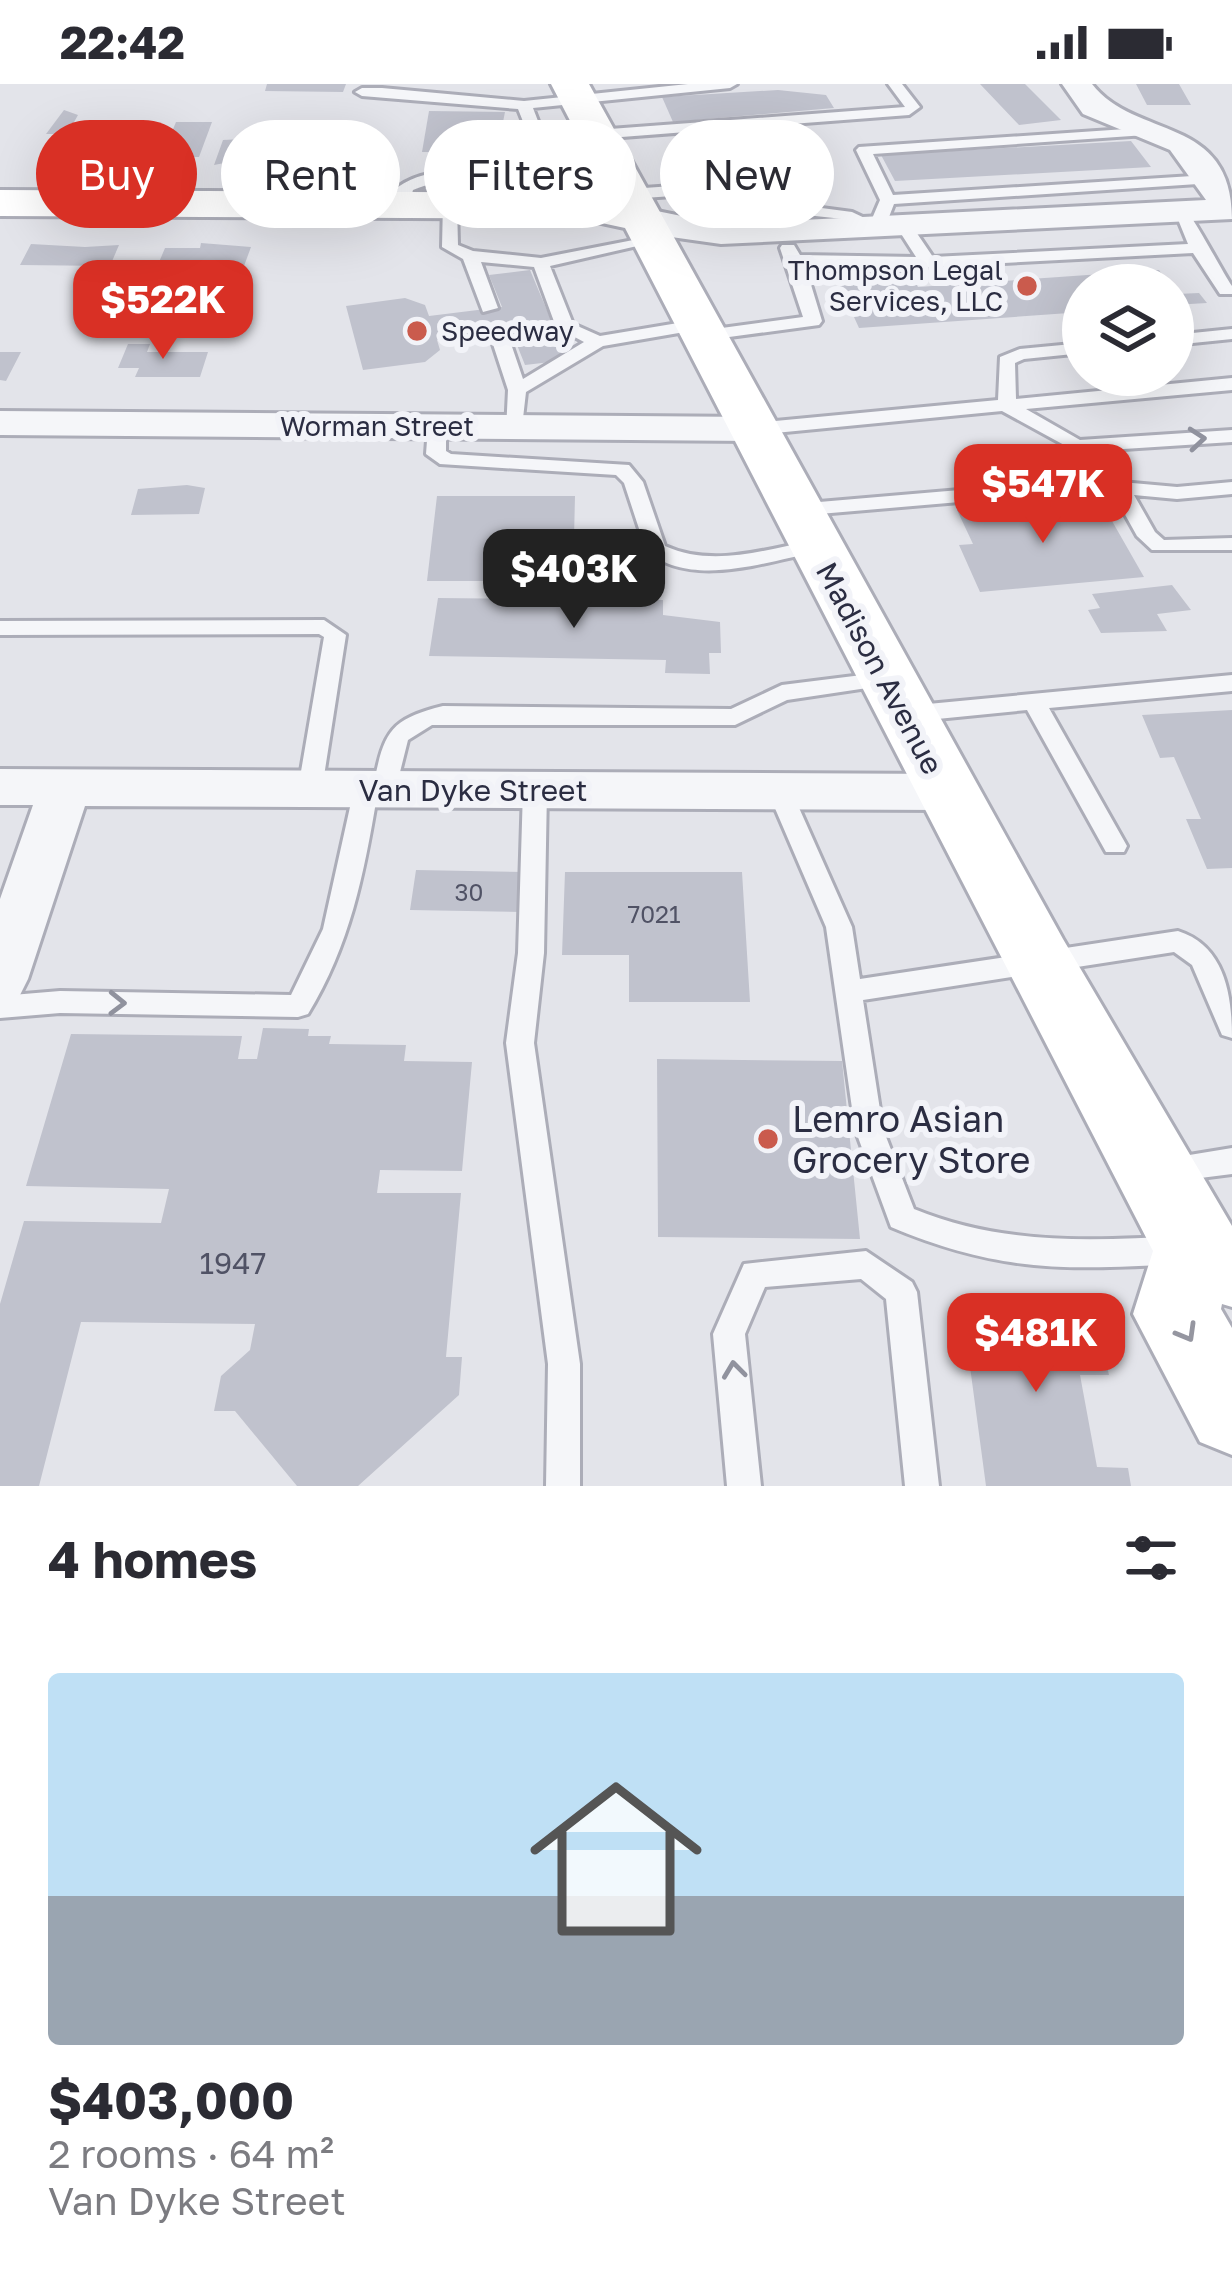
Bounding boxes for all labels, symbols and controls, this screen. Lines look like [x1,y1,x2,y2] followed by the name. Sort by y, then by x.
[60,15,185,69] text: 22:42
[36,120,197,228] chip: Buy
[221,120,400,228] chip: Rent
[424,120,636,228] chip: Filters
[660,120,834,228] chip: New
[788,254,1003,317] place label: Thompson Legal Services, LLC
[79,260,247,362] pin: $522K
[1062,264,1194,396] map controls
[1062,264,1194,396] button: layers
[1014,273,1040,299] marker: Thompson Legal Services, LLC
[100,275,226,322] text: $522K
[441,315,574,347] place label: Speedway
[404,318,430,344] marker: Speedway
[280,410,474,442] street label: Worman Street
[1188,427,1207,452] one-way arrow
[959,444,1127,546] pin: $547K
[981,459,1105,506] text: $547K
[490,529,658,631] pin: $403K
[510,544,638,591] text: $403K
[809,556,951,780] street label: Madison Avenue
[358,772,588,808] street label: Van Dyke Street
[455,877,483,906] house number: 30
[627,899,681,928] house number: 7021
[109,990,127,1016] one-way arrow
[792,1097,1030,1181] place label: Lemro Asian Grocery Store
[755,1126,781,1152] marker: Lemro Asian Grocery Store
[200,1245,266,1281] house number: 1947
[952,1293,1120,1395] pin: $481K
[974,1308,1098,1355] text: $481K
[1173,1320,1196,1342] one-way arrow
[722,1360,748,1379] one-way arrow
[1118,1525,1184,1591] icon: filters
[48,1528,257,1589] text: 4 homes
[508,1751,724,1967] icon: home
[48,2069,294,2130] text: $403,000
[48,2130,334,2177] text: 2 rooms · 64 m²
[48,2177,346,2224] text: Van Dyke Street

